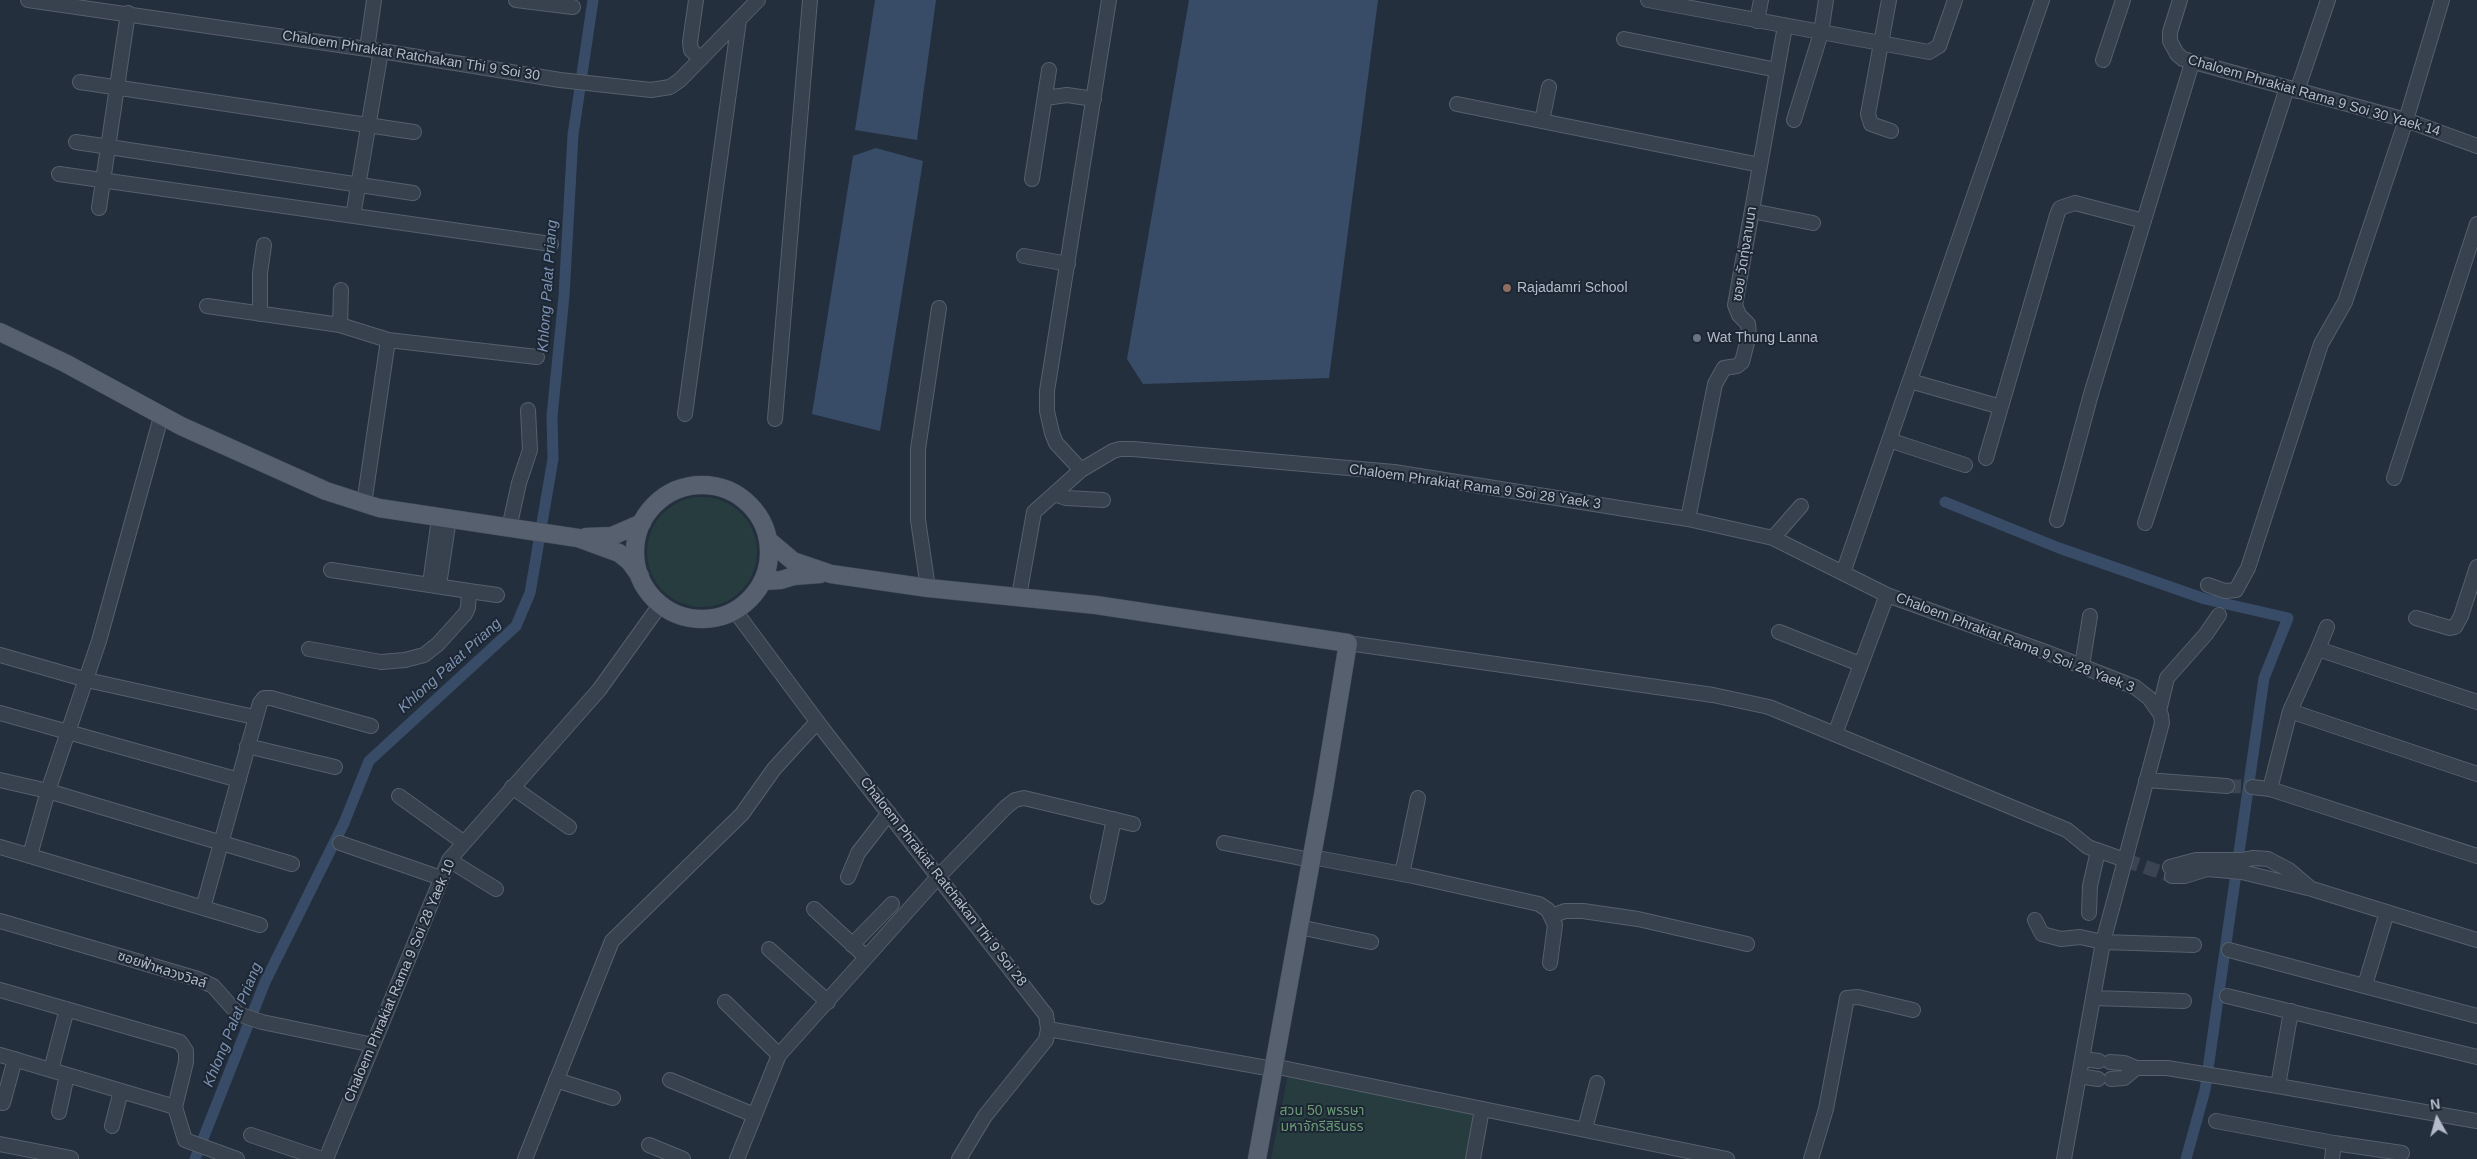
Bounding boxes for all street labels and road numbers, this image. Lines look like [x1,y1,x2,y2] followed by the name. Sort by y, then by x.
[281,27,541,85] street label: Chaloem Phrakiat Ratchakan Thi 9 Soi 30
[2186,52,2442,140] street label: Chaloem Phrakiat Rama 9 Soi 30 Yaek 14
[1729,205,1761,303] street label: ซอย วัดทุ่งลานนา
[1348,461,1602,513] street label: Chaloem Phrakiat Rama 9 Soi 28 Yaek 3
[1893,590,2137,696] street label: Chaloem Phrakiat Rama 9 Soi 28 Yaek 3
[856,774,1030,990] street label: Chaloem Phrakiat Ratchakan Thi 9 Soi 28
[341,857,459,1105] street label: Chaloem Phrakiat Rama 9 Soi 28 Yaek 10
[115,948,209,992] street label: ซอยฟ้าหลวงวิลล์

